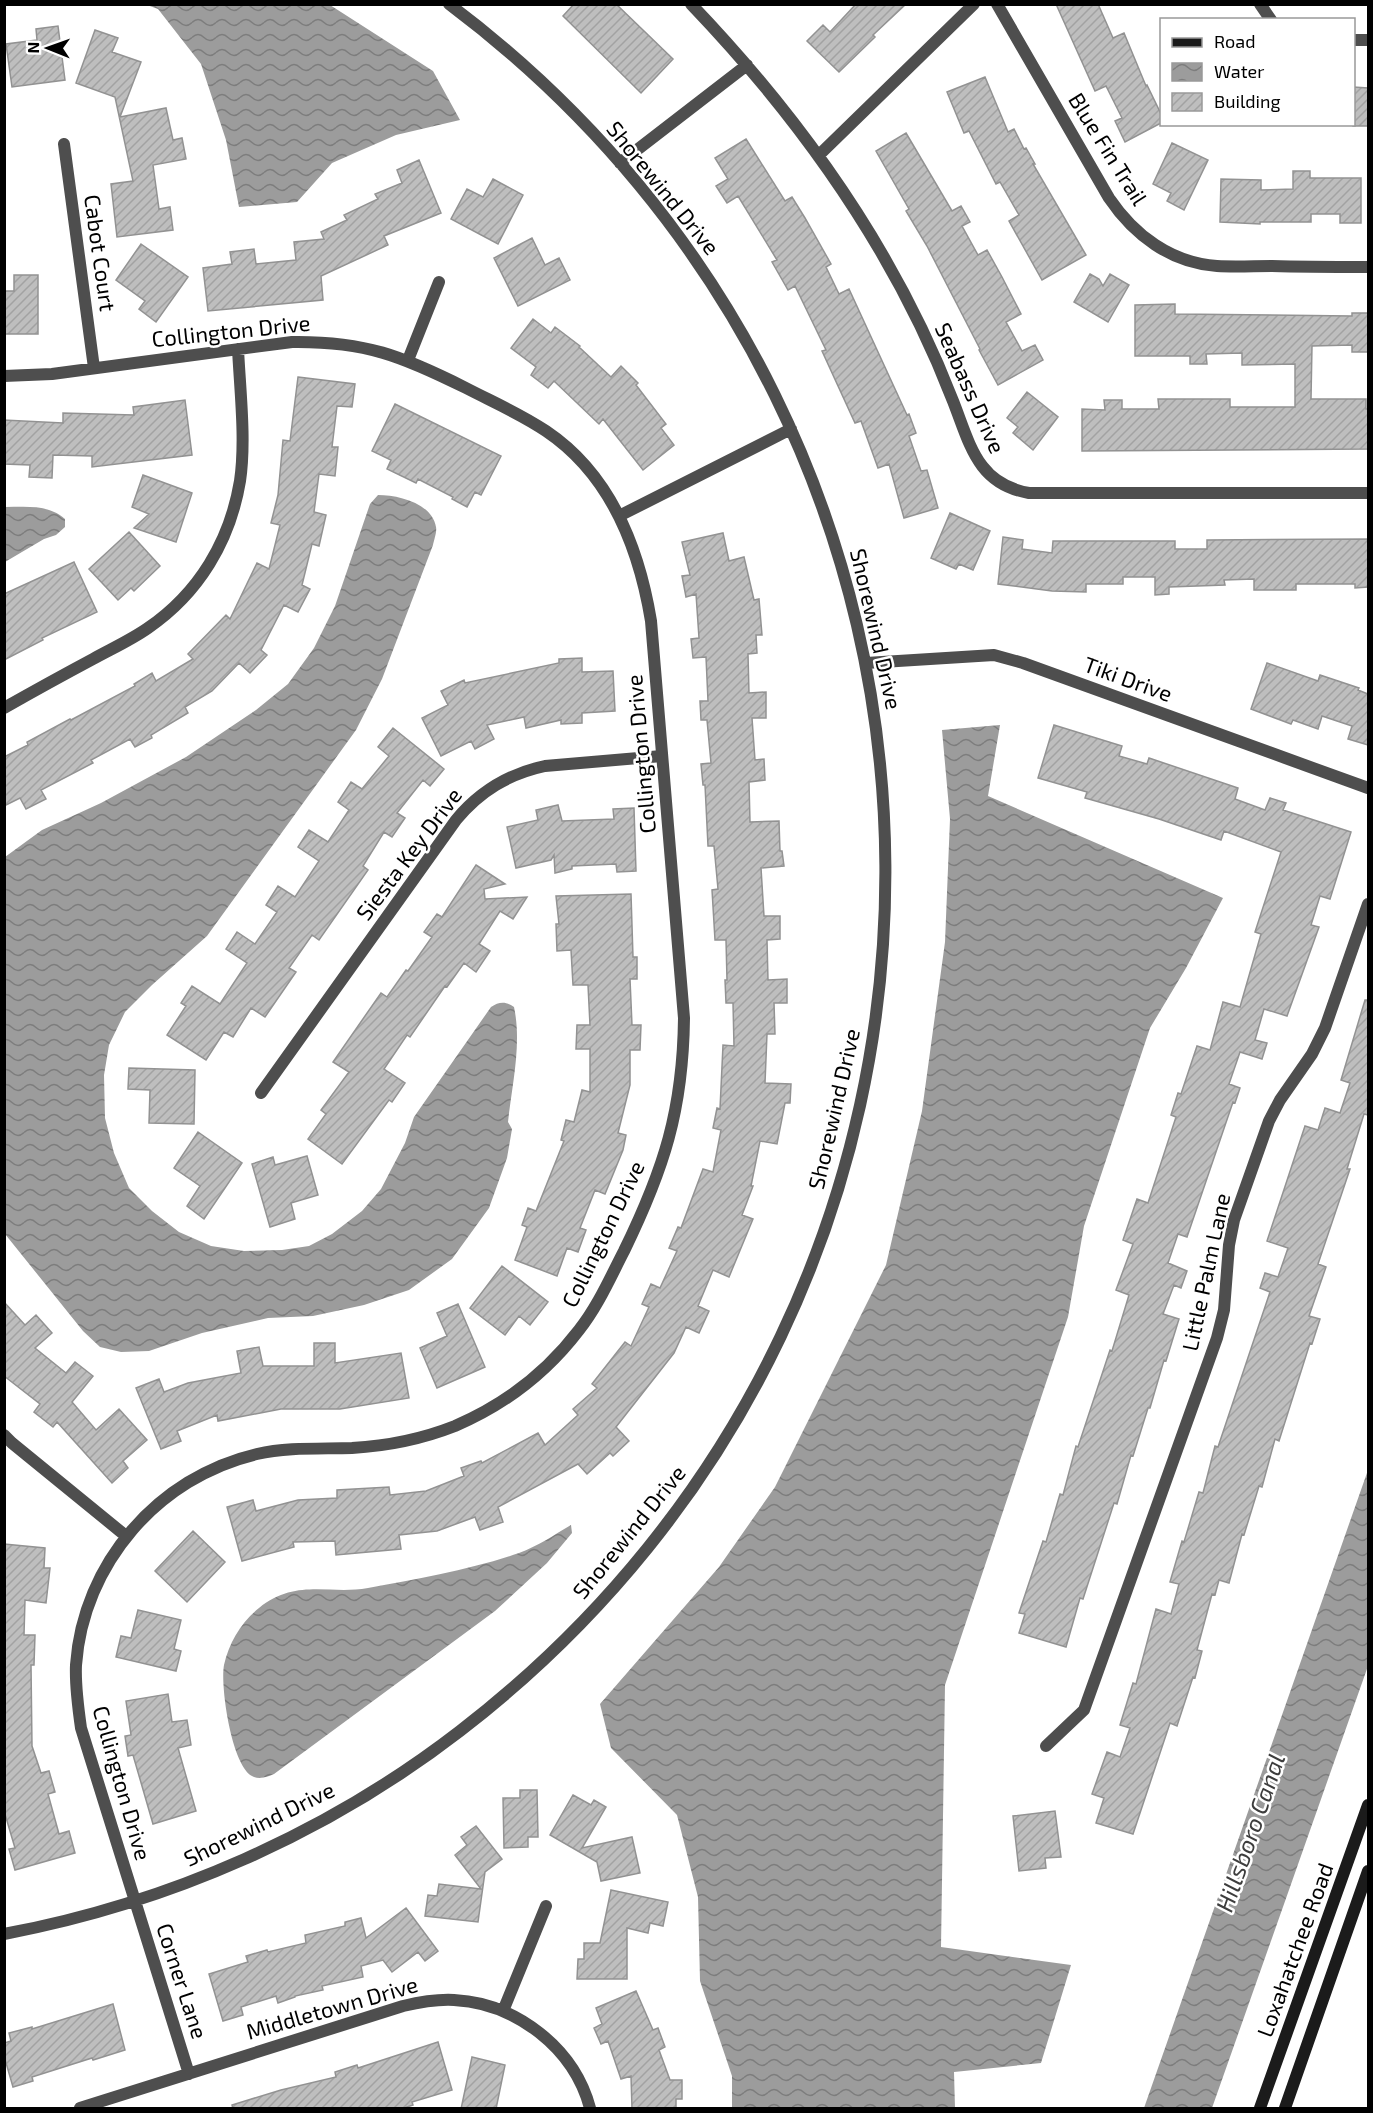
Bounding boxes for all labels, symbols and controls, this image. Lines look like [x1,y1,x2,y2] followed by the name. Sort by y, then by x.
[18,18,78,78] north arrow
[1160,18,1355,126] legend
[1214,30,1255,52] text: Road
[23,42,42,54] text: N
[1214,60,1264,82] text: Water
[1064,87,1154,210] street label: Blue Fin Trail
[1214,90,1281,112] text: Building
[602,115,726,259] street label: Shorewind Drive
[80,193,122,313] street label: Cabot Court
[150,309,312,351] street label: Collington Drive
[930,318,1011,457] street label: Seabass Drive
[846,546,908,712] street label: Shorewind Drive
[1081,650,1176,706] street label: Tiki Drive
[620,674,660,835] street label: Collington Drive
[350,782,466,925] street label: Siesta Key Drive
[802,1026,864,1192] street label: Shorewind Drive
[555,1156,649,1311] street label: Collington Drive
[1176,1191,1234,1353] street label: Little Palm Lane
[566,1459,690,1603] street label: Shorewind Drive
[88,1703,157,1863] street label: Collington Drive
[1209,1750,1290,1915] water label: Hillsboro Canal
[179,1775,338,1871] street label: Shorewind Drive
[1251,1859,1338,2040] street label: Loxahatchee Road
[152,1920,214,2042] street label: Corner Lane
[243,1970,420,2044] street label: Middletown Drive

